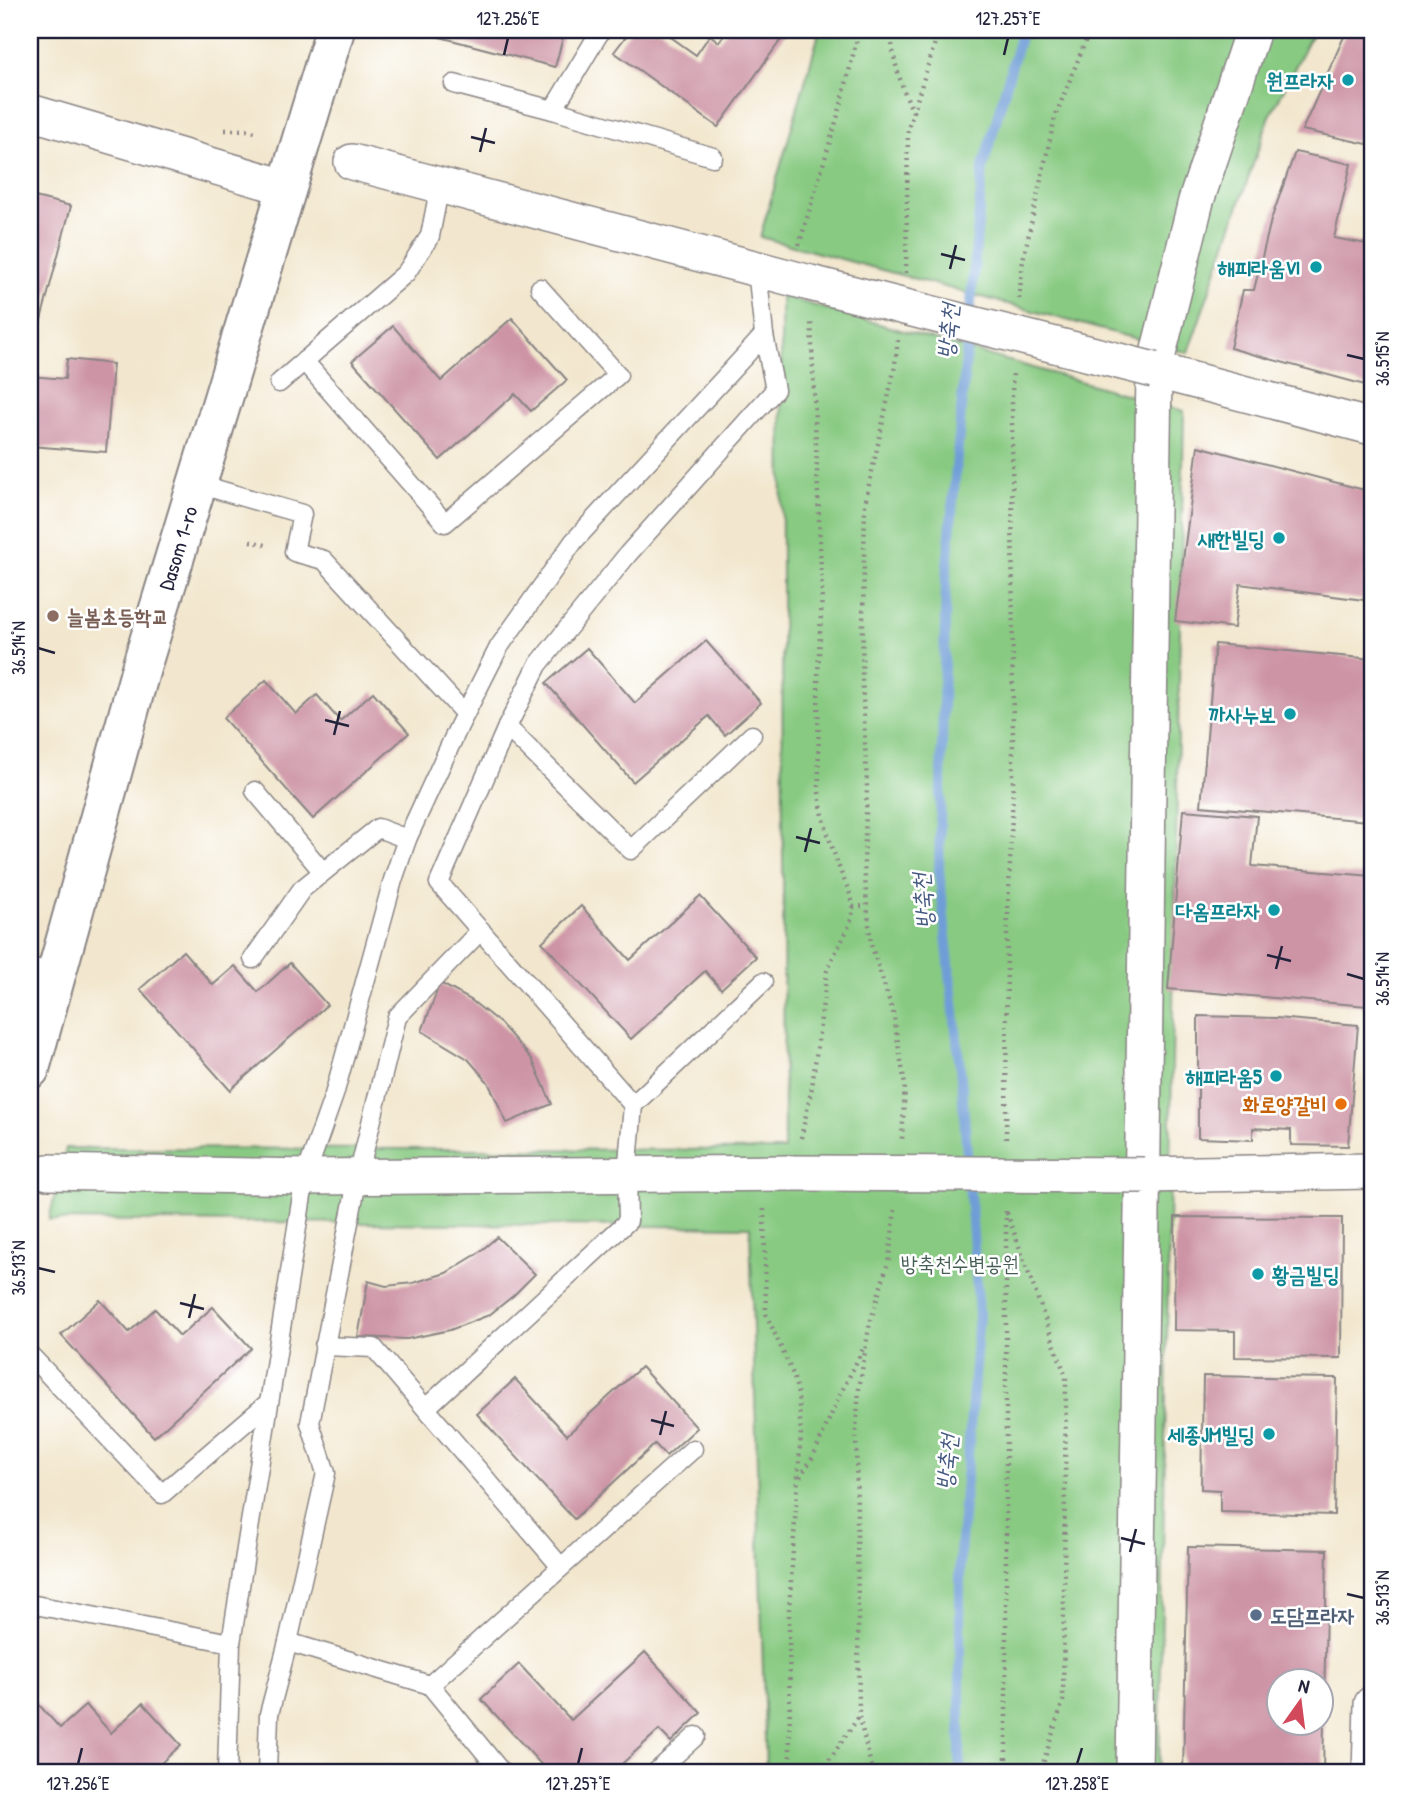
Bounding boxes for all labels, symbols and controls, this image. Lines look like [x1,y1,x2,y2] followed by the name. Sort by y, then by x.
[476,6,540,31] text: 127.256°E
[976,6,1040,31] text: 127.257°E
[1266,66,1334,95] place label: 원프라자
[1340,72,1356,88] marker: 원프라자
[1217,253,1302,282] place label: 해피라움Ⅵ
[1308,259,1324,275] marker: 해피라움Ⅵ
[929,300,965,360] water label: 방축천
[1370,332,1395,386] text: 36.515°N
[151,502,205,594] street label: Dasom 1-ro
[1197,524,1265,553] place label: 새한빌딩
[1271,530,1287,546] marker: 새한빌딩
[67,602,168,631] place label: 늘봄초등학교
[45,608,61,624] marker: 늘봄초등학교
[6,621,31,675] text: 36.514°N
[1208,700,1276,729] place label: 까사누보
[1282,706,1298,722] marker: 까사누보
[904,870,940,930] water label: 방축천
[1176,896,1260,925] place label: 다옴프라자
[1266,902,1282,918] marker: 다옴프라자
[1370,952,1395,1006] text: 36.514°N
[1185,1062,1262,1091] place label: 해피라움5
[1268,1068,1284,1084] marker: 해피라움5
[1243,1090,1327,1119] place label: 화로양갈비
[1333,1096,1349,1112] marker: 화로양갈비
[6,1240,31,1296] text: 36.513°N
[901,1249,1019,1278] park label: 방축천수변공원
[1272,1260,1340,1289] place label: 황금빌딩
[1250,1266,1266,1282] marker: 황금빌딩
[1167,1420,1255,1449] place label: 세종JM빌딩
[1261,1426,1277,1442] marker: 세종JM빌딩
[928,1431,964,1491] water label: 방축천
[1370,1570,1395,1626] text: 36.513°N
[1270,1601,1355,1630] place label: 도담프라자
[1248,1607,1264,1623] marker: 도담프라자
[1266,1666,1336,1736] north arrow
[1296,1672,1312,1699] text: N
[46,1771,110,1796] text: 127.256°E
[546,1771,610,1796] text: 127.257°E
[1045,1771,1109,1796] text: 127.258°E

